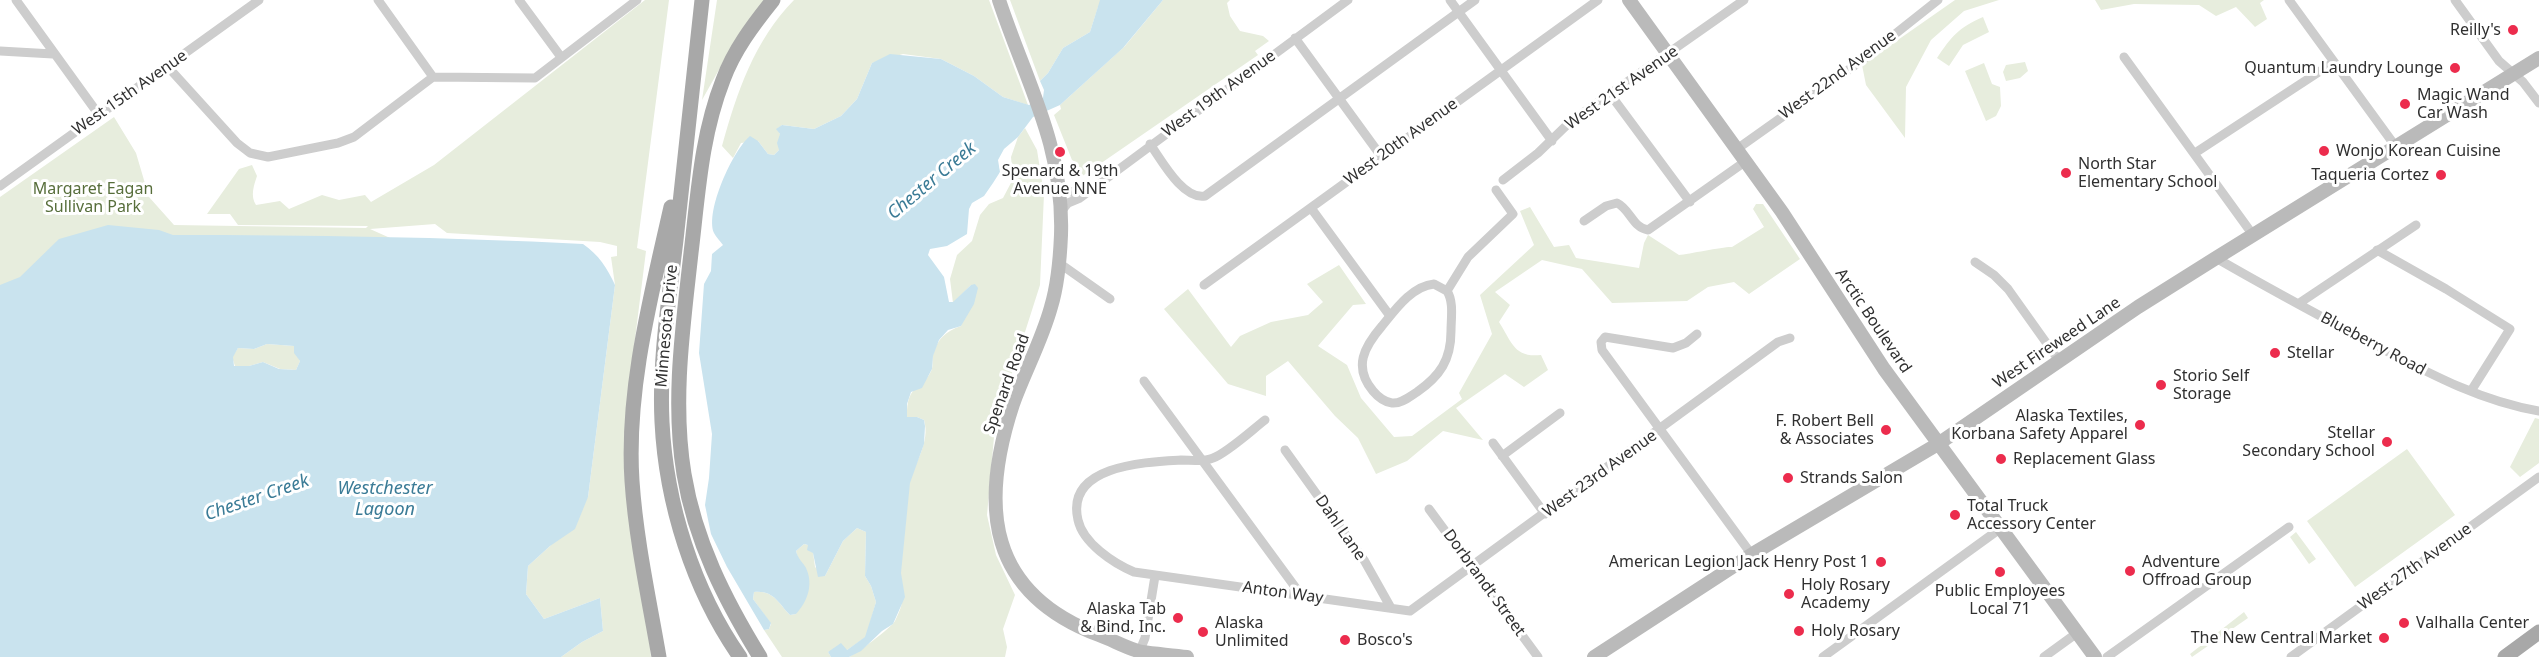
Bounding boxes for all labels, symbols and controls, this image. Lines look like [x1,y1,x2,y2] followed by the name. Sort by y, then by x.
[2450,20,2501,40] place label: Reilly's
[2506,23,2520,37] marker: Reilly's
[1776,26,1900,124] street label: West 22nd Avenue
[1562,42,1682,134] street label: West 21st Avenue
[69,46,191,140] street label: West 15th Avenue
[1159,46,1279,142] street label: West 19th Avenue
[2244,58,2443,78] place label: Quantum Laundry Lounge
[2448,61,2462,75] marker: Quantum Laundry Lounge
[2417,85,2510,123] place label: Magic Wand Car Wash
[1341,94,1461,190] street label: West 20th Avenue
[2398,97,2412,111] marker: Magic Wand Car Wash
[883,138,981,224] water label: Chester Creek
[2336,141,2501,161] place label: Wonjo Korean Cuisine
[2317,144,2331,158] marker: Wonjo Korean Cuisine
[1053,145,1067,159] marker: Spenard & 19th Avenue NNE
[2078,154,2217,192] place label: North Star Elementary School
[1002,161,1118,199] place label: Spenard & 19th Avenue NNE
[2311,165,2429,185] place label: Taqueria Cortez
[2059,166,2073,180] marker: North Star Elementary School
[2434,168,2448,182] marker: Taqueria Cortez
[33,179,153,217] park label: Margaret Eagan Sullivan Park
[652,264,682,388] street label: Minnesota Drive
[1831,265,1915,377] street label: Arctic Boulevard
[1990,293,2124,393] street label: West Fireweed Lane
[2317,308,2429,380] street label: Blueberry Road
[980,331,1034,437] street label: Spenard Road
[2287,343,2334,363] place label: Stellar
[2268,346,2282,360] marker: Stellar
[2173,366,2249,404] place label: Storio Self Storage
[2154,378,2168,392] marker: Storio Self Storage
[1951,406,2128,444] place label: Alaska Textiles, Korbana Safety Apparel
[1775,411,1874,449] place label: F. Robert Bell & Associates
[2133,418,2147,432] marker: Alaska Textiles, Korbana Safety Apparel
[1879,423,1893,437] marker: F. Robert Bell & Associates
[2242,423,2375,461] place label: Stellar Secondary School
[1539,426,1661,522] street label: West 23rd Avenue
[2380,435,2394,449] marker: Stellar Secondary School
[2013,449,2156,469] place label: Replacement Glass
[1994,452,2008,466] marker: Replacement Glass
[1800,468,1903,488] place label: Strands Salon
[202,470,312,526] water label: Chester Creek
[1781,471,1795,485] marker: Strands Salon
[337,478,433,520] water label: Westchester Lagoon
[1311,492,1369,564] street label: Dahl Lane
[1967,496,2096,534] place label: Total Truck Accessory Center
[1948,508,1962,522] marker: Total Truck Accessory Center
[2355,519,2475,615] street label: West 27th Avenue
[1439,526,1529,640] street label: Dorbrandt Street
[1609,552,1869,572] place label: American Legion Jack Henry Post 1
[2142,552,2252,590] place label: Adventure Offroad Group
[1874,555,1888,569] marker: American Legion Jack Henry Post 1
[2123,564,2137,578] marker: Adventure Offroad Group
[1993,565,2007,579] marker: Public Employees Local 71
[1801,575,1890,613] place label: Holy Rosary Academy
[1241,578,1325,608] street label: Anton Way
[1935,581,2065,619] place label: Public Employees Local 71
[1782,587,1796,601] marker: Holy Rosary Academy
[1080,599,1166,637] place label: Alaska Tab & Bind, Inc.
[1171,611,1185,625] marker: Alaska Tab & Bind, Inc.
[1215,613,1289,651] place label: Alaska Unlimited
[2416,613,2529,633] place label: Valhalla Center
[2397,616,2411,630] marker: Valhalla Center
[1811,621,1900,641] place label: Holy Rosary
[1792,624,1806,638] marker: Holy Rosary
[1196,625,1210,639] marker: Alaska Unlimited
[2191,628,2372,648] place label: The New Central Market
[1357,630,1413,650] place label: Bosco's
[2377,631,2391,645] marker: The New Central Market
[1338,633,1352,647] marker: Bosco's

